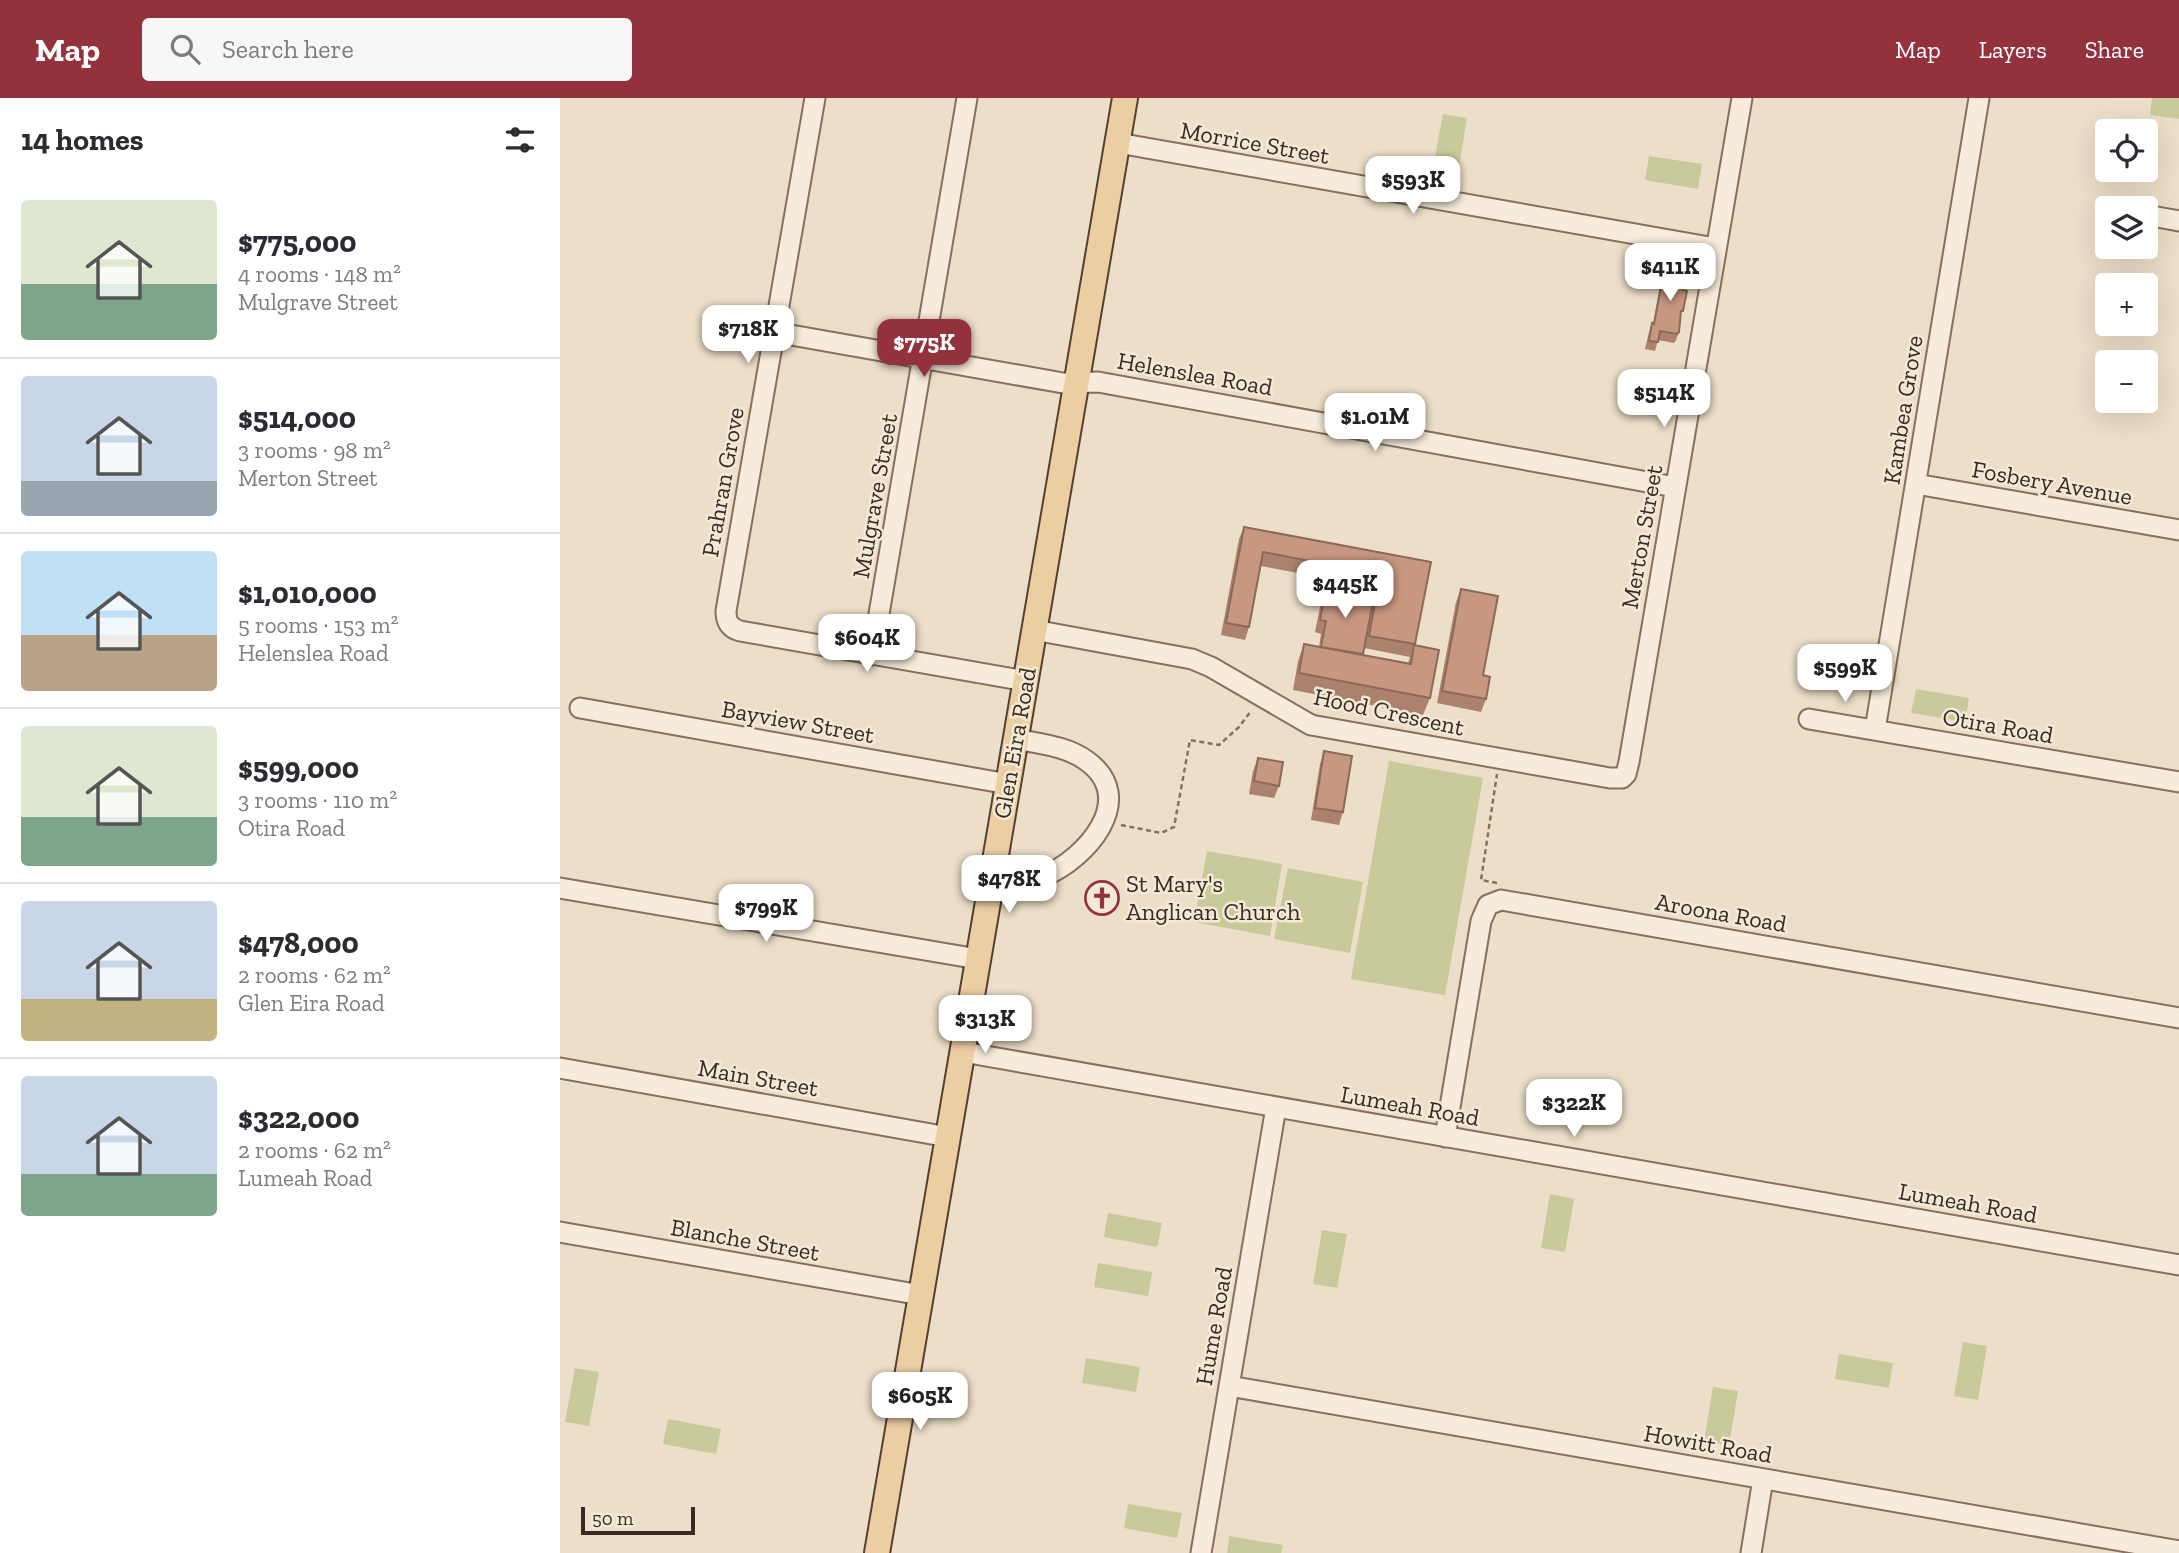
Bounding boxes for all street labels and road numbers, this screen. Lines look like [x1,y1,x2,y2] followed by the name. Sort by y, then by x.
[1178,115,1332,170] street label: Morrice Street
[1876,333,1929,487] street label: Kambea Grove
[1115,346,1275,401] street label: Helenslea Road
[695,405,750,559] street label: Prahran Grove
[846,411,903,580] street label: Mulgrave Street
[1970,454,2135,511] street label: Fosbery Avenue
[1615,463,1668,611] street label: Merton Street
[987,665,1042,821] street label: Glen Eira Road
[1311,681,1467,742] street label: Hood Crescent
[720,694,877,749] street label: Bayview Street
[1940,702,2056,749] street label: Otira Road
[1653,887,1789,938] street label: Aroona Road
[696,1053,821,1102] street label: Main Street
[1339,1079,1482,1132] street label: Lumeah Road
[1897,1176,2040,1229] street label: Lumeah Road
[668,1212,822,1267] street label: Blanche Street
[1189,1264,1238,1388] street label: Hume Road
[1642,1418,1774,1469] street label: Howitt Road

